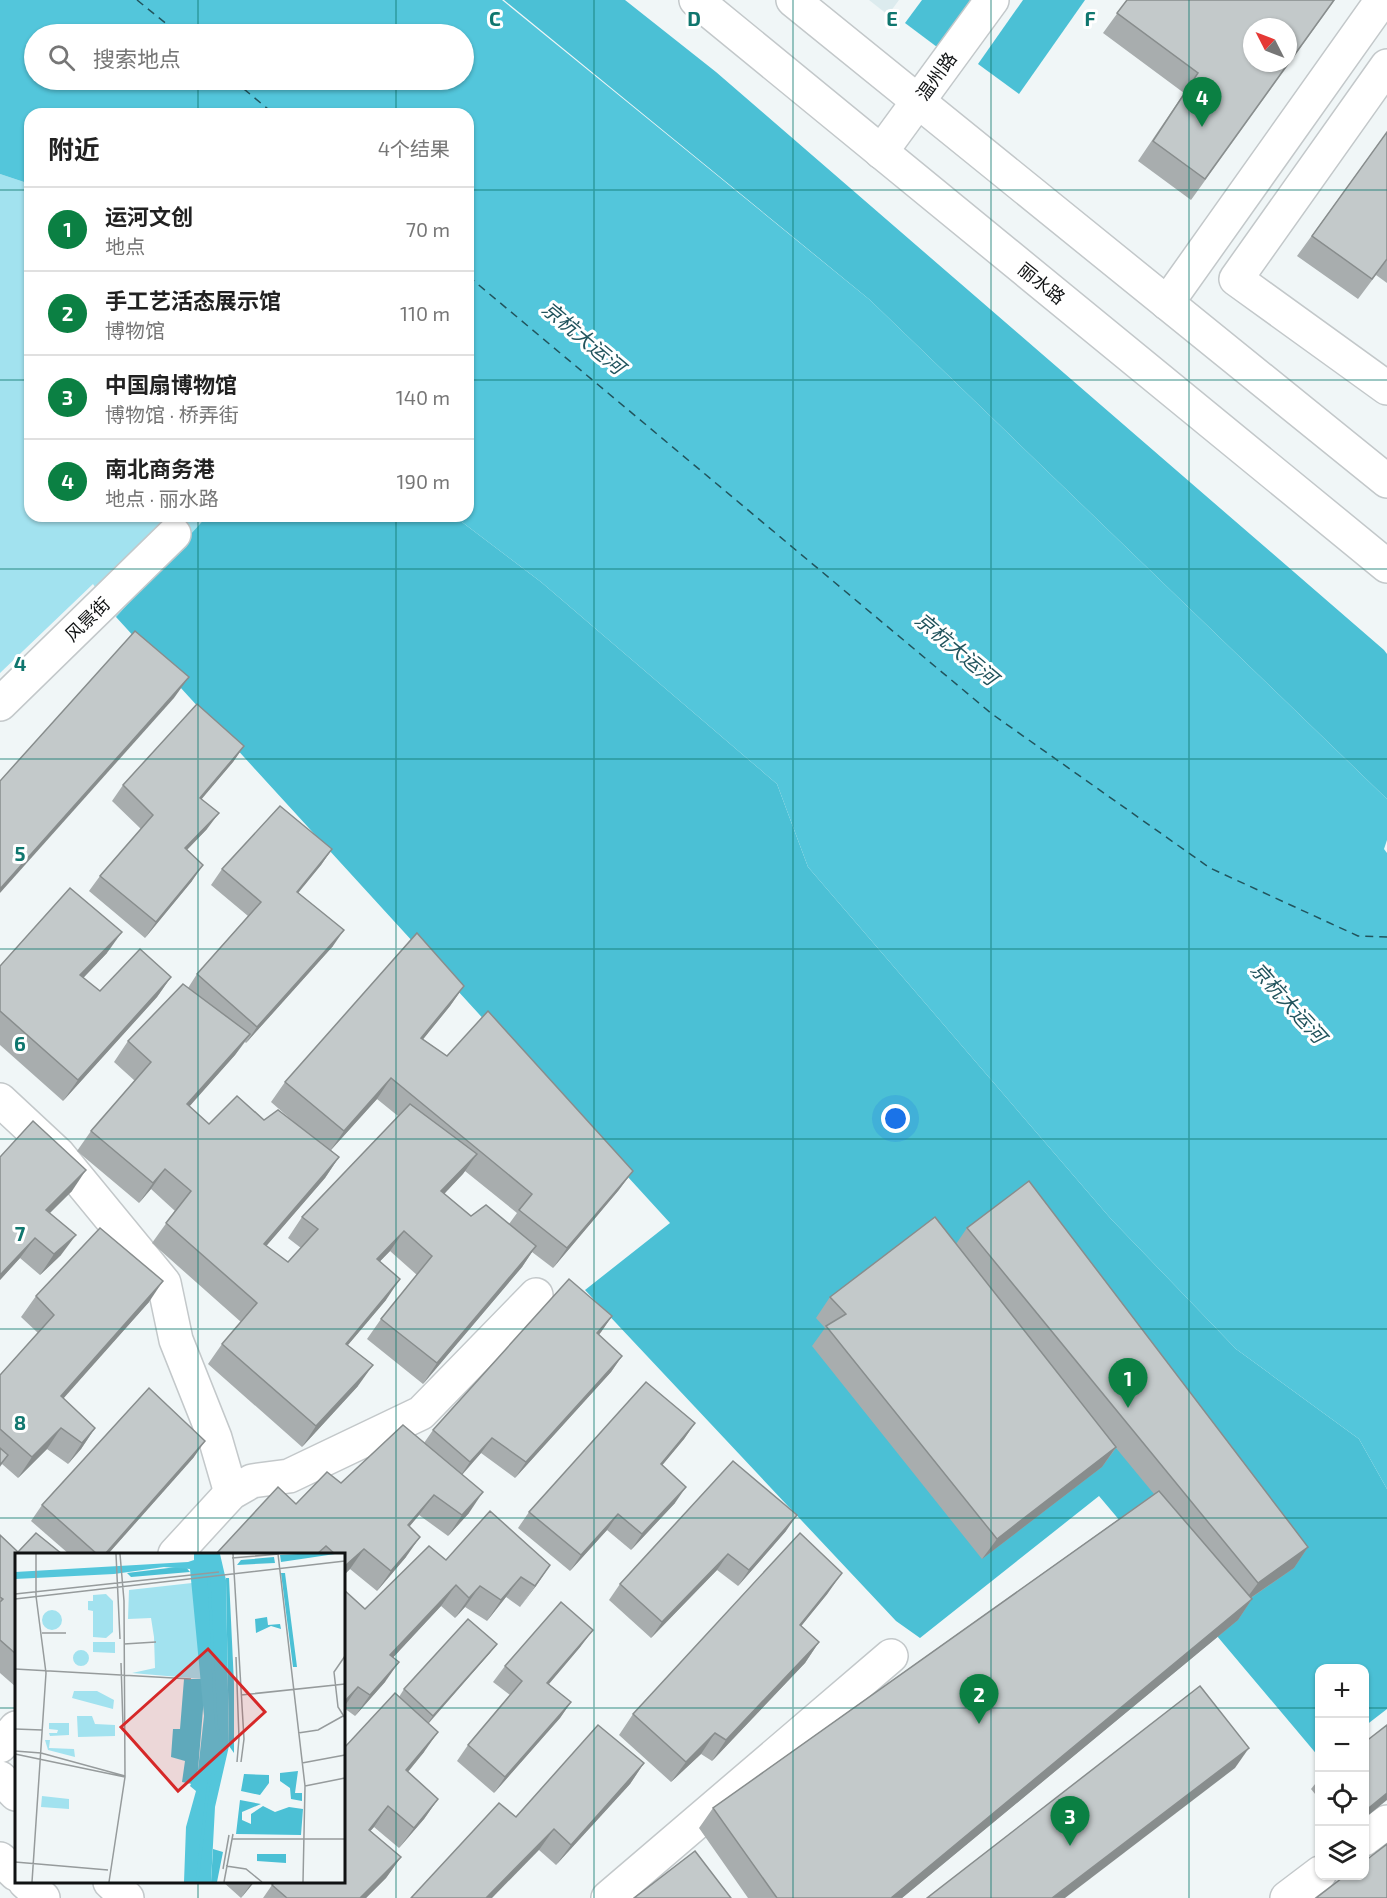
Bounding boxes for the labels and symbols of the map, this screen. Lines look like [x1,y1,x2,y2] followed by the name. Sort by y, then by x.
[489,6,501,30] text: C
[687,6,701,30] text: D
[886,6,898,30] text: E
[1084,6,1096,30] text: F
[1243,18,1297,72] north arrow
[911,48,961,104] street label: 温州路
[1182,78,1222,127] pin: 4
[1014,257,1070,309] street label: 丽水路
[538,296,633,381] water label: 京杭大运河
[60,592,114,646] street label: 风景街
[911,607,1006,692] water label: 京杭大运河
[14,651,27,675] text: 4
[14,841,26,865] text: 5
[1247,957,1334,1050] water label: 京杭大运河
[14,1031,26,1055] text: 6
[881,1104,910,1133] your location
[15,1221,26,1245] text: 7
[1108,1358,1148,1408] pin: 1
[14,1410,26,1434] text: 8
[15,1553,345,1883] inset map
[960,1674,998,1724] pin: 2
[1050,1796,1090,1846] pin: 3

